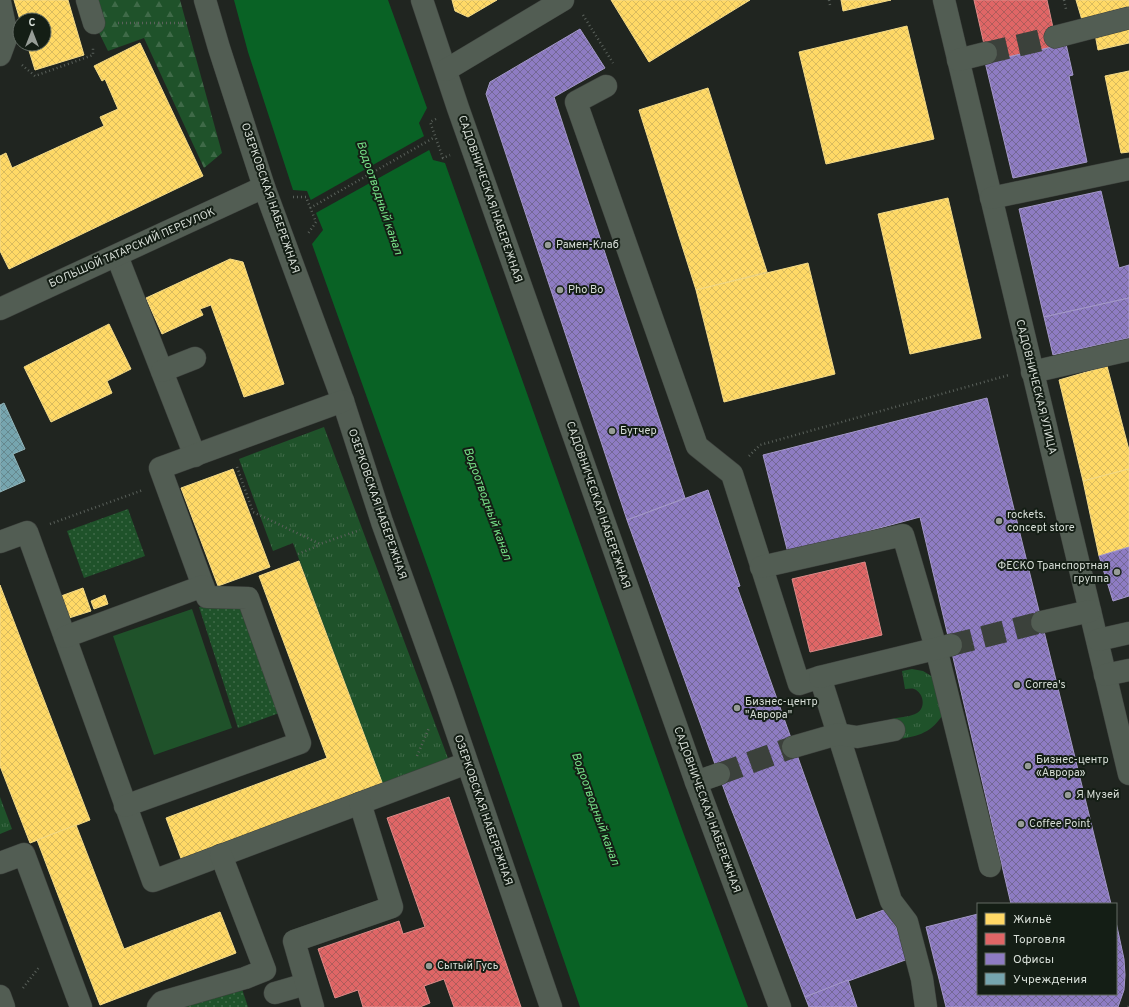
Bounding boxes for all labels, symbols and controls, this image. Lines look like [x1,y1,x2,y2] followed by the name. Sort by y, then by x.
[12,12,52,52] north arrow
[28,16,36,30] text: С
[455,114,525,284] street label: САДОВНИЧЕСКАЯ НАБЕРЕЖНАЯ
[238,121,302,275] street label: ОЗЕРКОВСКАЯ НАБЕРЕЖНАЯ
[352,139,406,258] water label: Водоотводный канал
[46,204,217,291] street label: БОЛЬШОЙ ТАТАРСКИЙ ПЕРЕУЛОК
[556,238,619,252] place label: Рамен-Клаб
[543,240,553,250] marker: Рамен-Клаб
[568,283,603,297] place label: Pho Bo
[555,285,565,295] marker: Pho Bo
[1012,318,1060,456] street label: САДОВНИЧЕСКАЯ УЛИЦА
[563,420,633,590] street label: САДОВНИЧЕСКАЯ НАБЕРЕЖНАЯ
[620,424,657,438] place label: Бутчер
[607,426,617,436] marker: Бутчер
[345,427,409,581] street label: ОЗЕРКОВСКАЯ НАБЕРЕЖНАЯ
[459,445,515,564] water label: Водоотводный канал
[1007,508,1075,535] place label: rockets. concept store
[994,516,1004,526] marker: rockets. concept store
[998,559,1109,586] place label: ФЕСКО Транспортная группа
[1112,567,1122,577] marker: ФЕСКО Транспортная группа
[1025,678,1066,692] place label: Correa's
[1012,680,1022,690] marker: Correa's
[745,695,818,722] place label: Бизнес-центр "Аврора"
[732,703,742,713] marker: Бизнес-центр "Аврора"
[670,725,744,895] street label: САДОВНИЧЕСКАЯ НАБЕРЕЖНАЯ
[451,733,515,887] street label: ОЗЕРКОВСКАЯ НАБЕРЕЖНАЯ
[567,750,623,869] water label: Водоотводный канал
[1036,753,1109,780] place label: Бизнес-центр «Аврора»
[1023,761,1033,771] marker: Бизнес-центр «Аврора»
[1076,788,1120,802] place label: Я Музей
[1063,790,1073,800] marker: Я Музей
[1029,817,1090,831] place label: Coffee Point
[1016,819,1026,829] marker: Coffee Point
[977,903,1117,995] legend
[1013,912,1052,928] text: Жильё
[1013,932,1065,948] text: Торговля
[1013,952,1054,968] text: Офисы
[437,959,499,973] place label: Сытый Гусь
[424,961,434,971] marker: Сытый Гусь
[1013,972,1087,988] text: Учреждения

